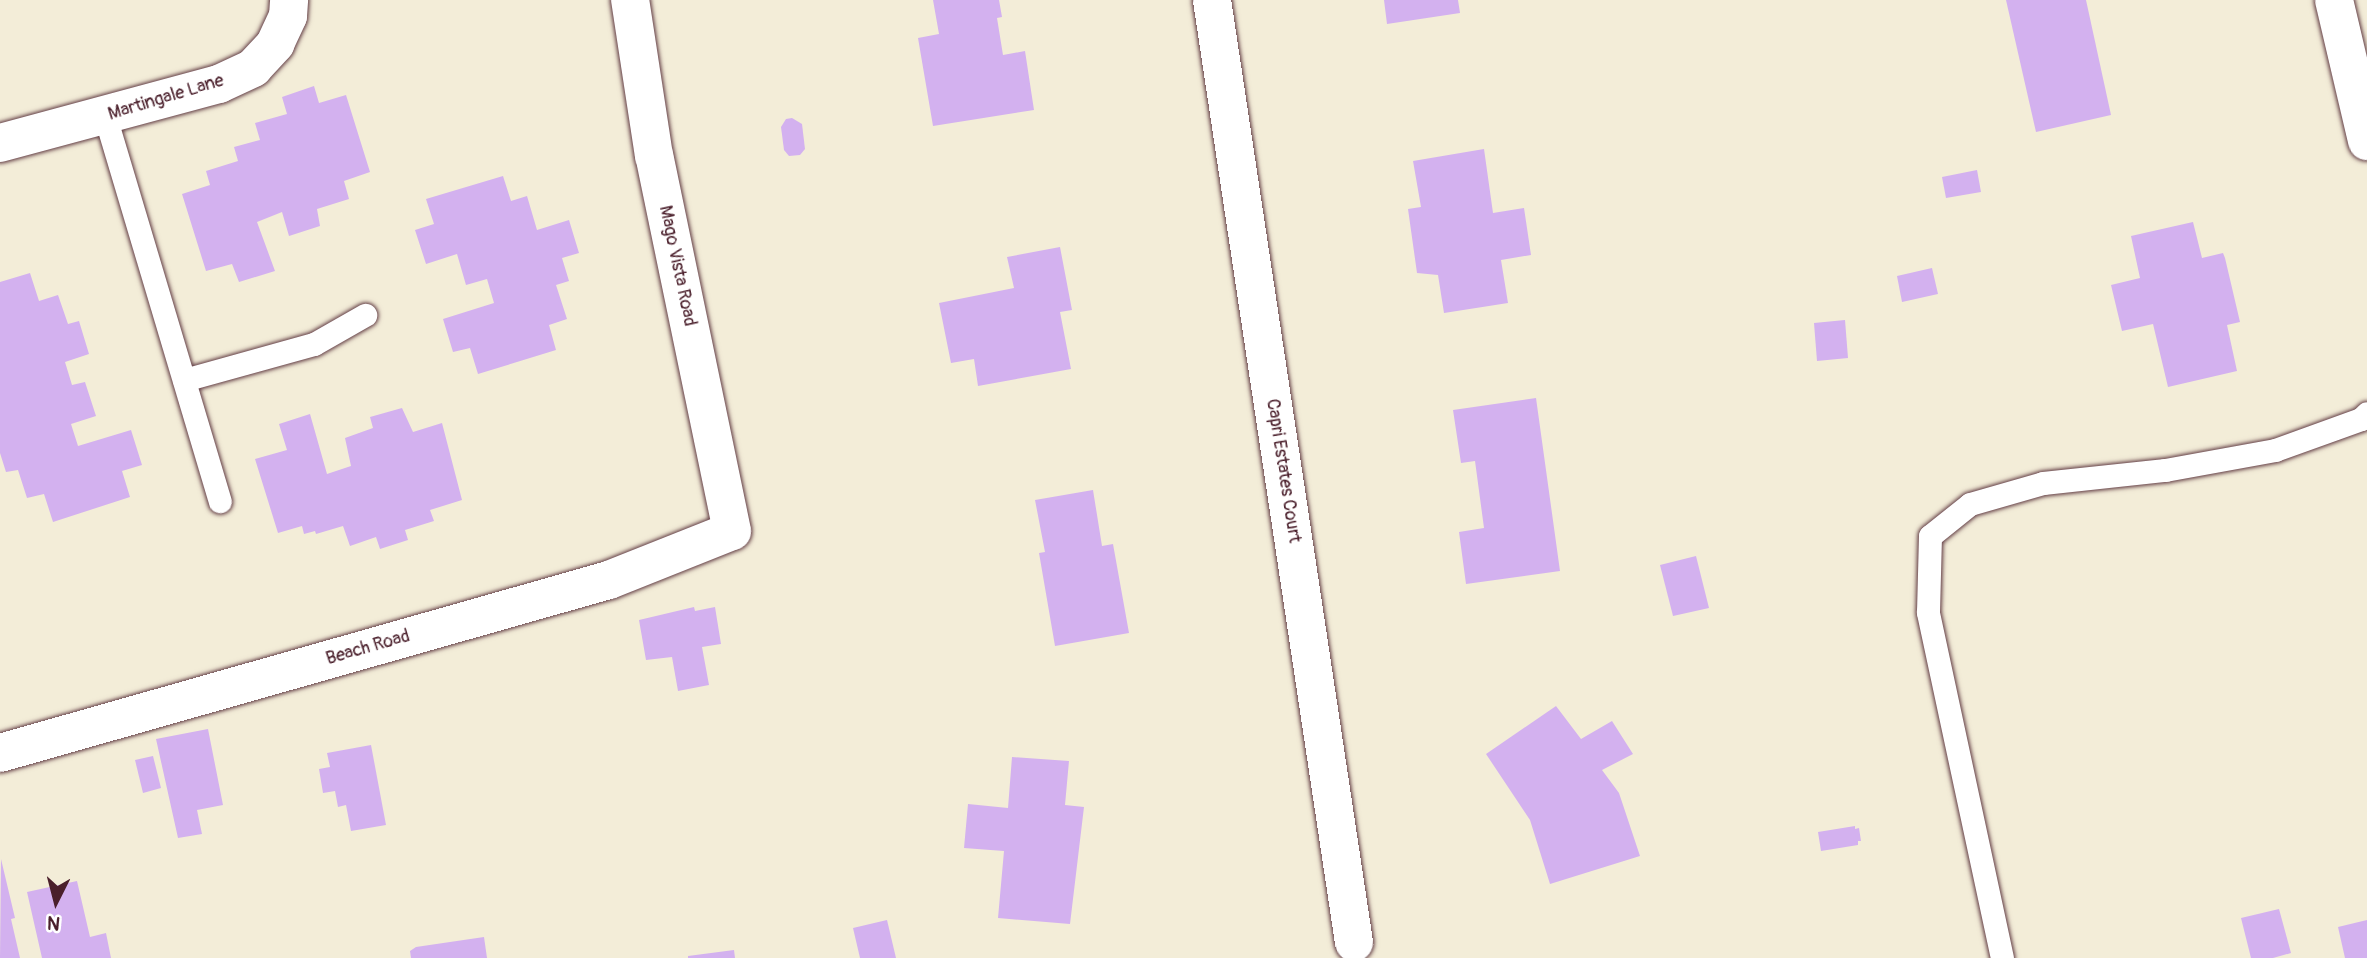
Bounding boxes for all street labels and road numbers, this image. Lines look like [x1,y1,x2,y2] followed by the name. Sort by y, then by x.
[106,70,226,126] street label: Martingale Lane
[654,204,700,328] street label: Mago Vista Road
[1261,397,1305,545] street label: Capri Estates Court
[324,626,412,670] street label: Beach Road

